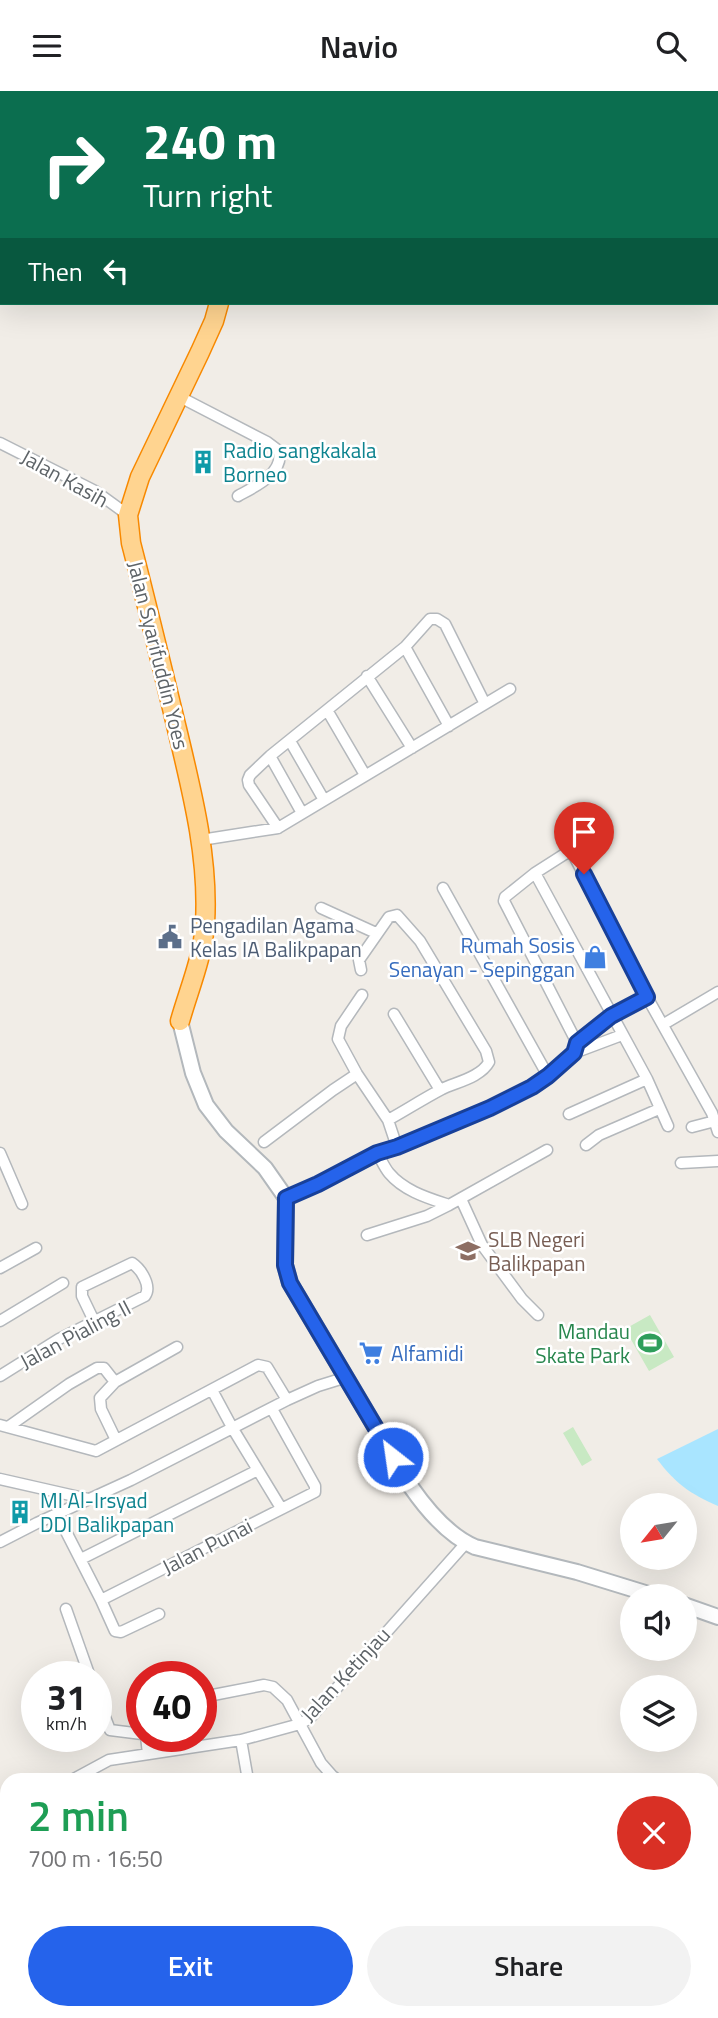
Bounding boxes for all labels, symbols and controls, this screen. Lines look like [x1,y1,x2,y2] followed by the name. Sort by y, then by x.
[320,22,398,70] text: Navio
[28,27,66,65] icon: menu
[652,27,690,65] icon: search
[143,103,277,178] text: 240 m
[28,119,119,210] icon: right
[143,171,272,219] text: Turn right
[28,252,83,291] text: Then
[97,252,135,290] icon: left
[223,434,377,490] place label: Radio sangkakala Borneo
[15,441,115,515] street label: Jalan Kasih
[189,448,217,476] building icon: Radio sangkakala Borneo
[120,557,198,753] street label: Jalan Syarifuddin Yoes
[554,802,614,874] pin
[565,813,603,851] icon: arrive
[190,909,362,965] place label: Pengadilan Agama Kelas IA Balikpapan
[156,923,184,951] public building icon: Pengadilan Agama Kelas IA Balikpapan
[389,929,575,985] place label: Rumah Sosis Senayan - Sepinggan
[581,943,609,971] shop icon: Rumah Sosis Senayan - Sepinggan
[488,1223,585,1279] place label: SLB Negeri Balikpapan
[454,1237,482,1265] school or university icon: SLB Negeri Balikpapan
[14,1291,136,1377] street label: Jalan Pialing II
[535,1315,630,1371] place label: Mandau Skate Park
[636,1329,664,1357] sports icon: Mandau Skate Park
[391,1337,464,1369] place label: Alfamidi
[357,1339,385,1367] supermarket icon: Alfamidi
[356,1420,430,1494] position arrow
[40,1484,174,1540] place label: MI Al-Irsyad DDI Balikpapan
[620,1493,696,1570] north arrow
[620,1493,697,1752] map controls
[6,1498,34,1526] building icon: MI Al-Irsyad DDI Balikpapan
[156,1510,258,1582] street label: Jalan Punai
[620,1584,697,1661] button: sound
[293,1619,397,1729] street label: Jalan Ketinjau
[126,1661,217,1752] speed limit sign: 40
[47,1670,86,1724] text: 31
[620,1675,697,1752] button: layers
[46,1710,87,1737] text: km/h
[28,1783,129,1847] text: 2 min
[617,1796,691,1870] button: close
[28,1841,163,1876] text: 700 m · 16:50
[28,1926,353,2006] button: Exit
[367,1926,691,2006] button: Share

